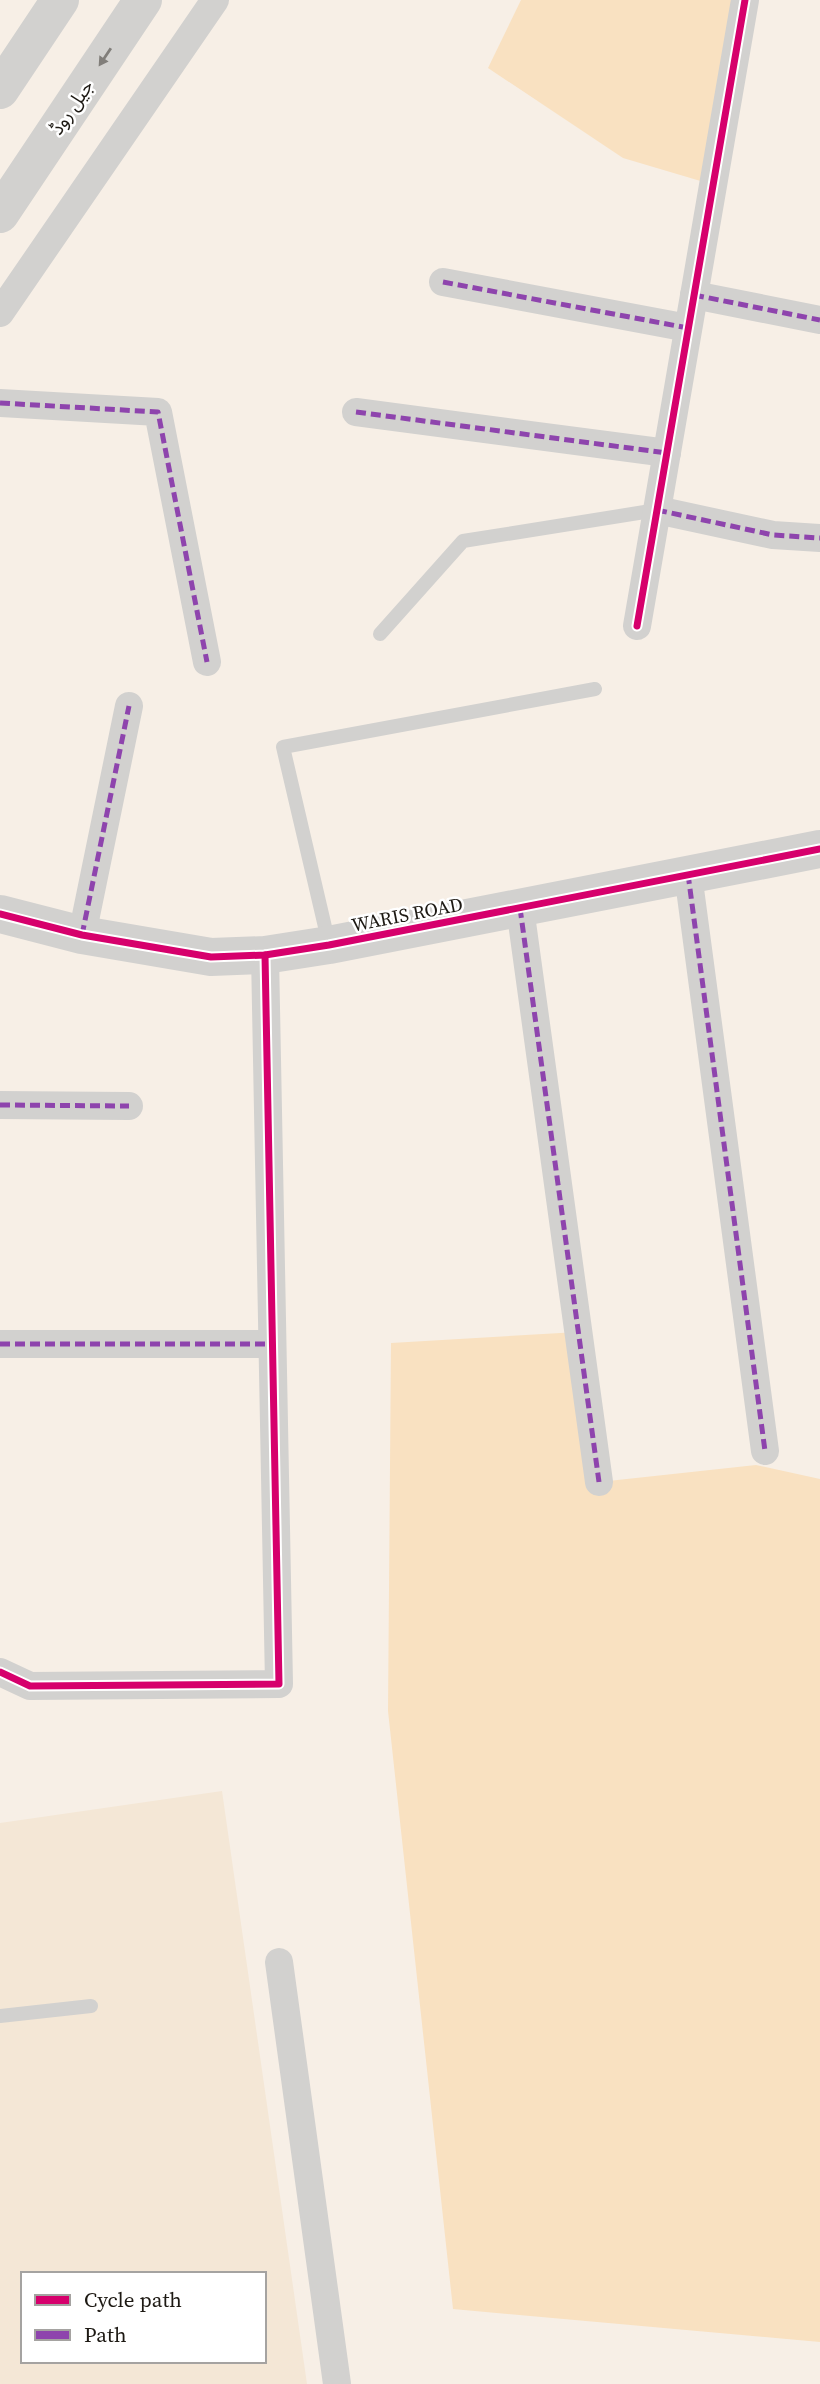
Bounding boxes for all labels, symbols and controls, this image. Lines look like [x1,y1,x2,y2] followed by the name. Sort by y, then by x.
[98,48,112,66] one-way arrow
[43,74,99,140] street label: جیل روڈ
[349,890,465,938] street label: WARIS ROAD
[21,2272,266,2363] legend
[84,2285,182,2314] text: Cycle path
[84,2320,127,2349] text: Path

